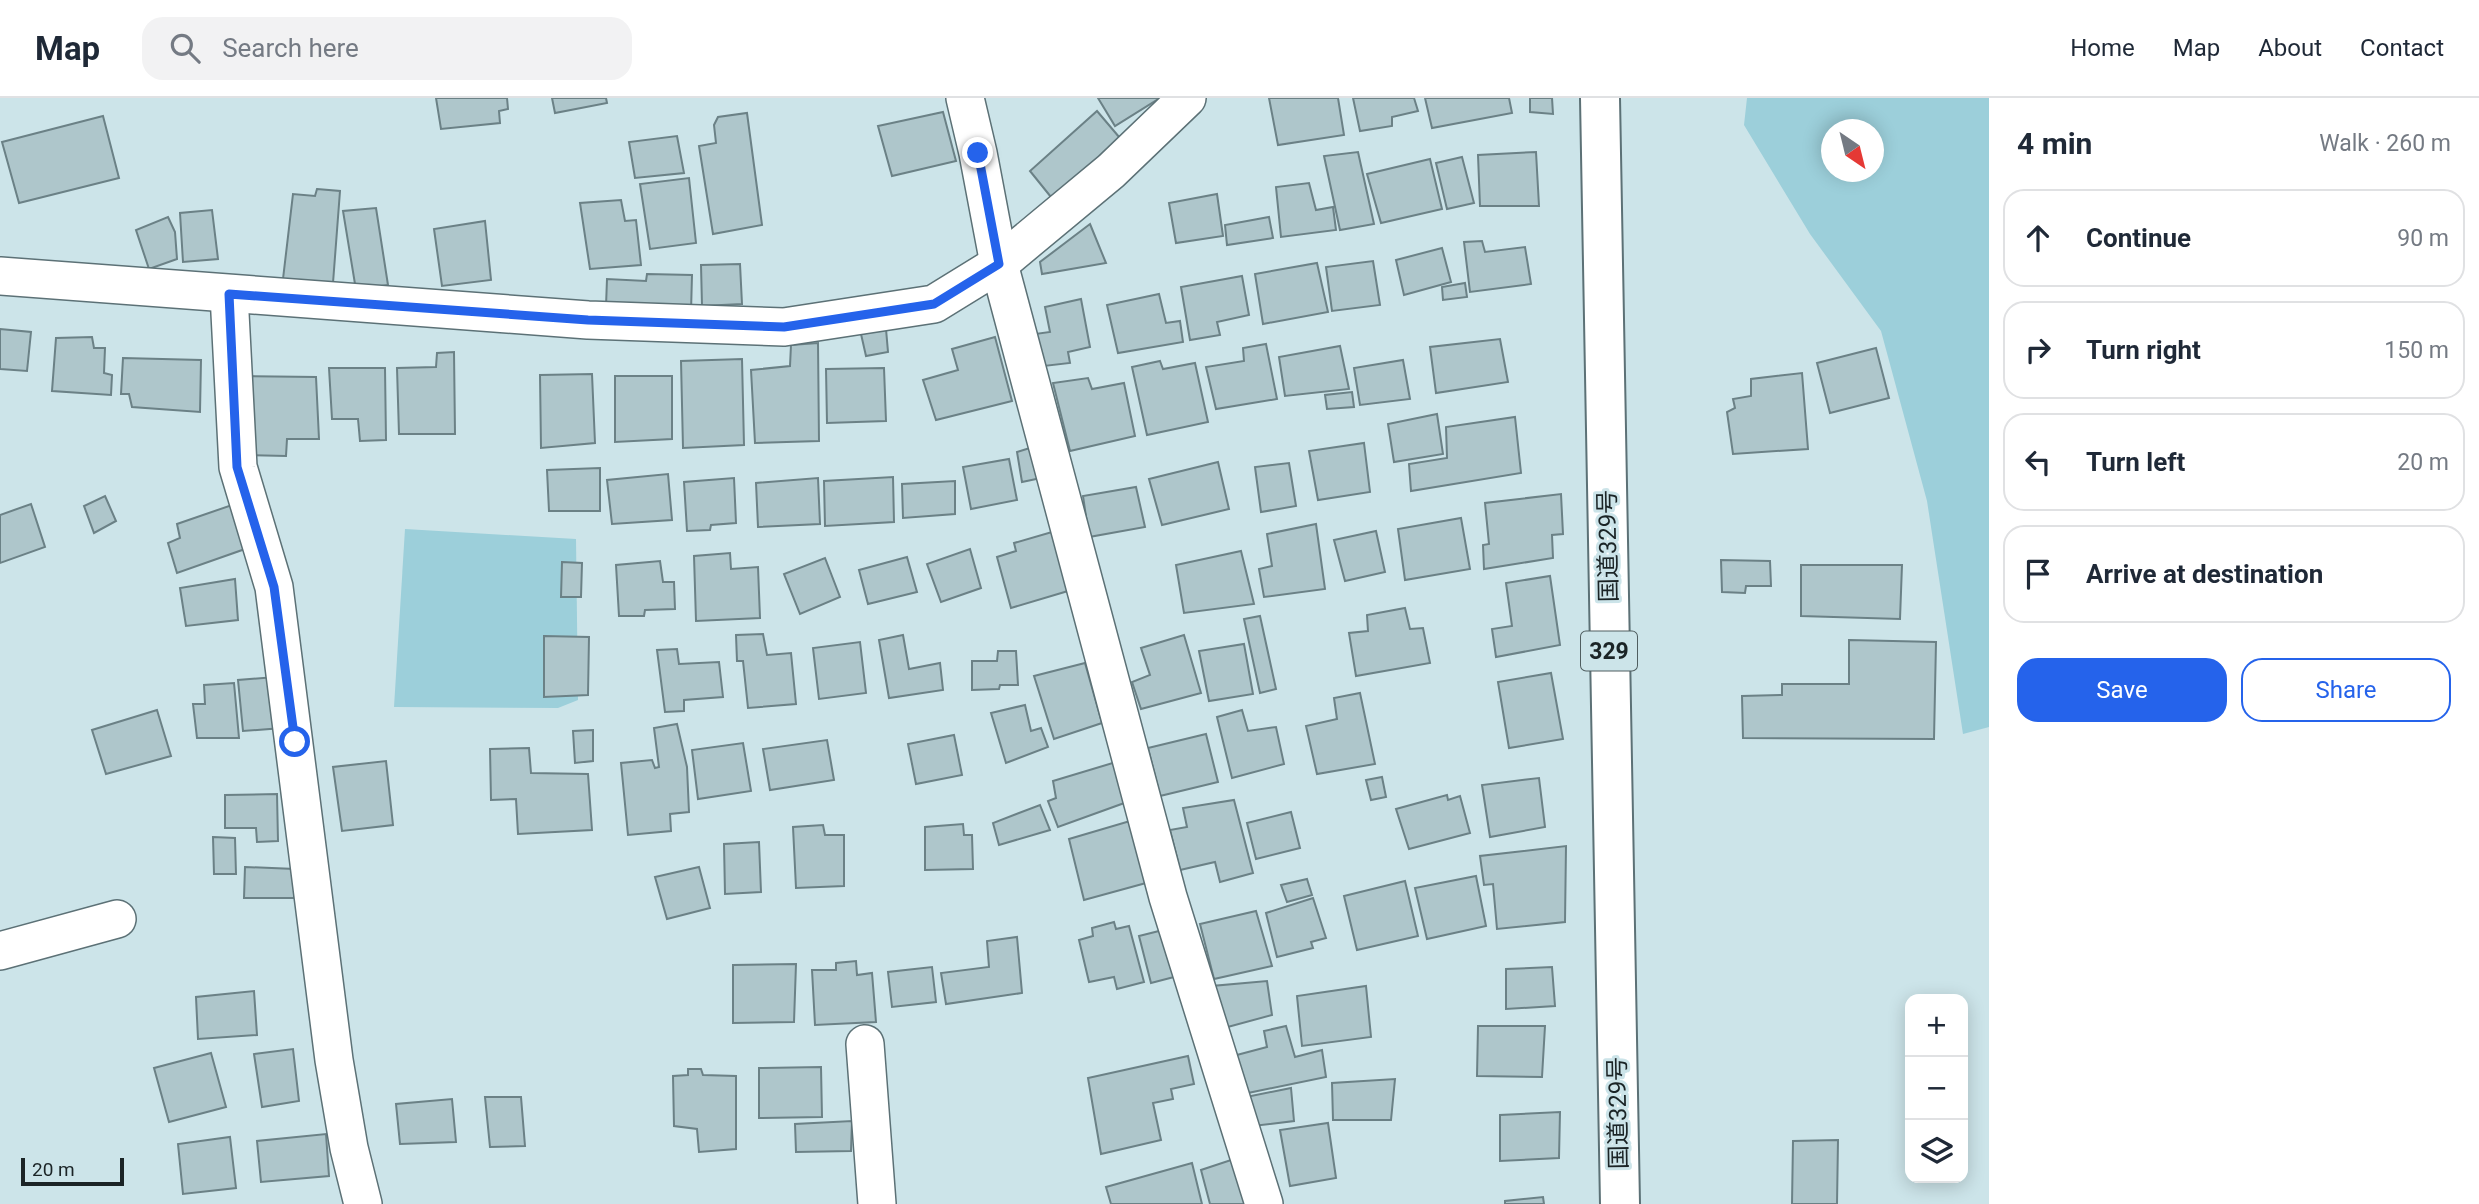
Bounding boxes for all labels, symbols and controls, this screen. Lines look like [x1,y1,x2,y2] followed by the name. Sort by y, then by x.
[142,17,632,80] search box
[35,29,100,68] text: Map
[166,29,204,67] icon: search
[222,33,359,63] text: Search here
[2070,34,2135,62] text: Home
[2173,34,2220,62] text: Map
[2258,34,2322,62] text: About
[2360,34,2444,62] text: Contact
[1821,119,1884,182] north arrow
[2017,126,2092,161] text: 4 min
[2319,130,2451,157] text: Walk · 260 m
[962,137,993,168] route end
[2019,219,2057,257] icon: ahead
[2086,223,2191,253] text: Continue
[2397,225,2449,252] text: 90 m
[2019,331,2057,369] icon: right
[2086,335,2201,365] text: Turn right
[2384,337,2449,364] text: 150 m
[2019,443,2057,481] icon: left
[2086,447,2185,477] text: Turn left
[2397,449,2449,476] text: 20 m
[1593,490,1623,602] street label: 国道329号
[2019,555,2057,593] icon: arrive
[2086,559,2323,589] text: Arrive at destination
[1581,632,1637,670] road number: 329
[2017,658,2227,722] button: Save
[2241,658,2451,722] button: Share
[279,726,310,757] route start
[1905,994,1968,1183] map controls
[1905,994,1968,1057] button: +
[1603,1057,1633,1169] street label: 国道329号
[1905,1057,1968,1120] button: −
[1905,1120,1968,1183] button: layers
[21,1155,124,1187] scale bar
[32,1158,75,1181] text: 20 m

